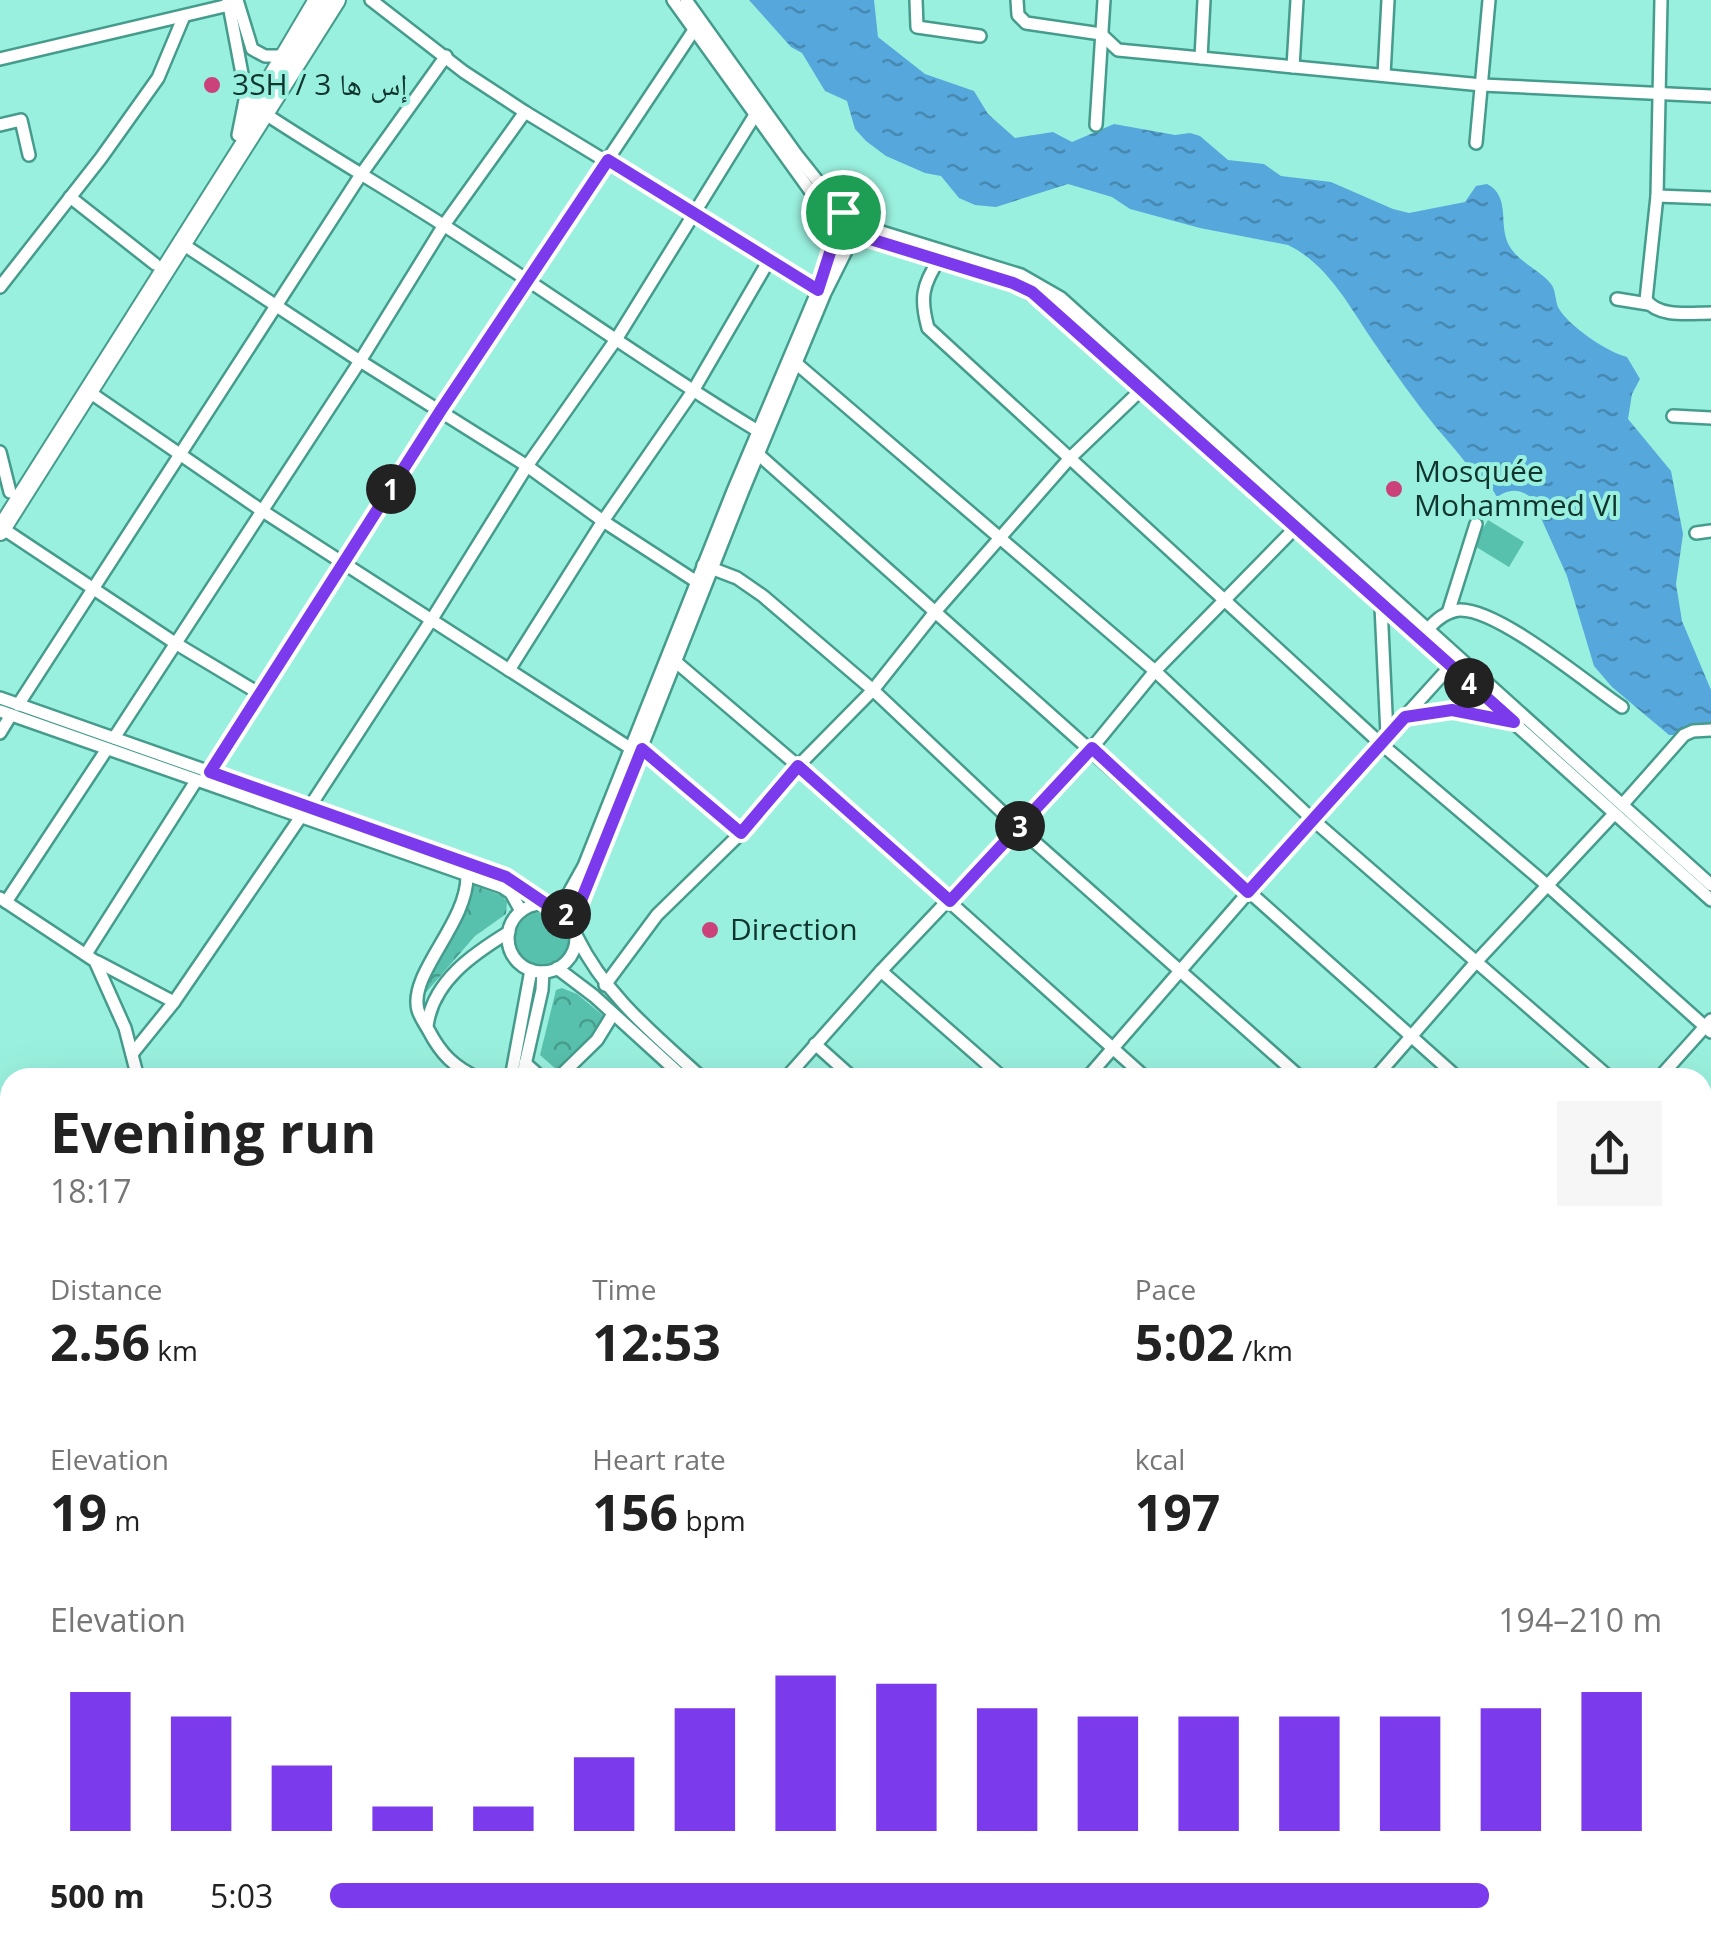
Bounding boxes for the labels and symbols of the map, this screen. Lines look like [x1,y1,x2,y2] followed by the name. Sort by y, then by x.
[232,63,407,104] place label: 3SH / 3 إس ها
[201,74,223,96] marker: 3SH / 3 إس ها
[801,170,886,255] pin
[1414,450,1619,525] place label: Mosquée Mohammed VI
[366,464,416,514] pin: 1
[1383,478,1405,500] marker: Mosquée Mohammed VI
[1444,658,1494,708] pin: 4
[995,801,1045,851] pin: 3
[541,889,591,939] pin: 2
[730,908,858,949] place label: Direction
[699,919,721,941] marker: Direction

